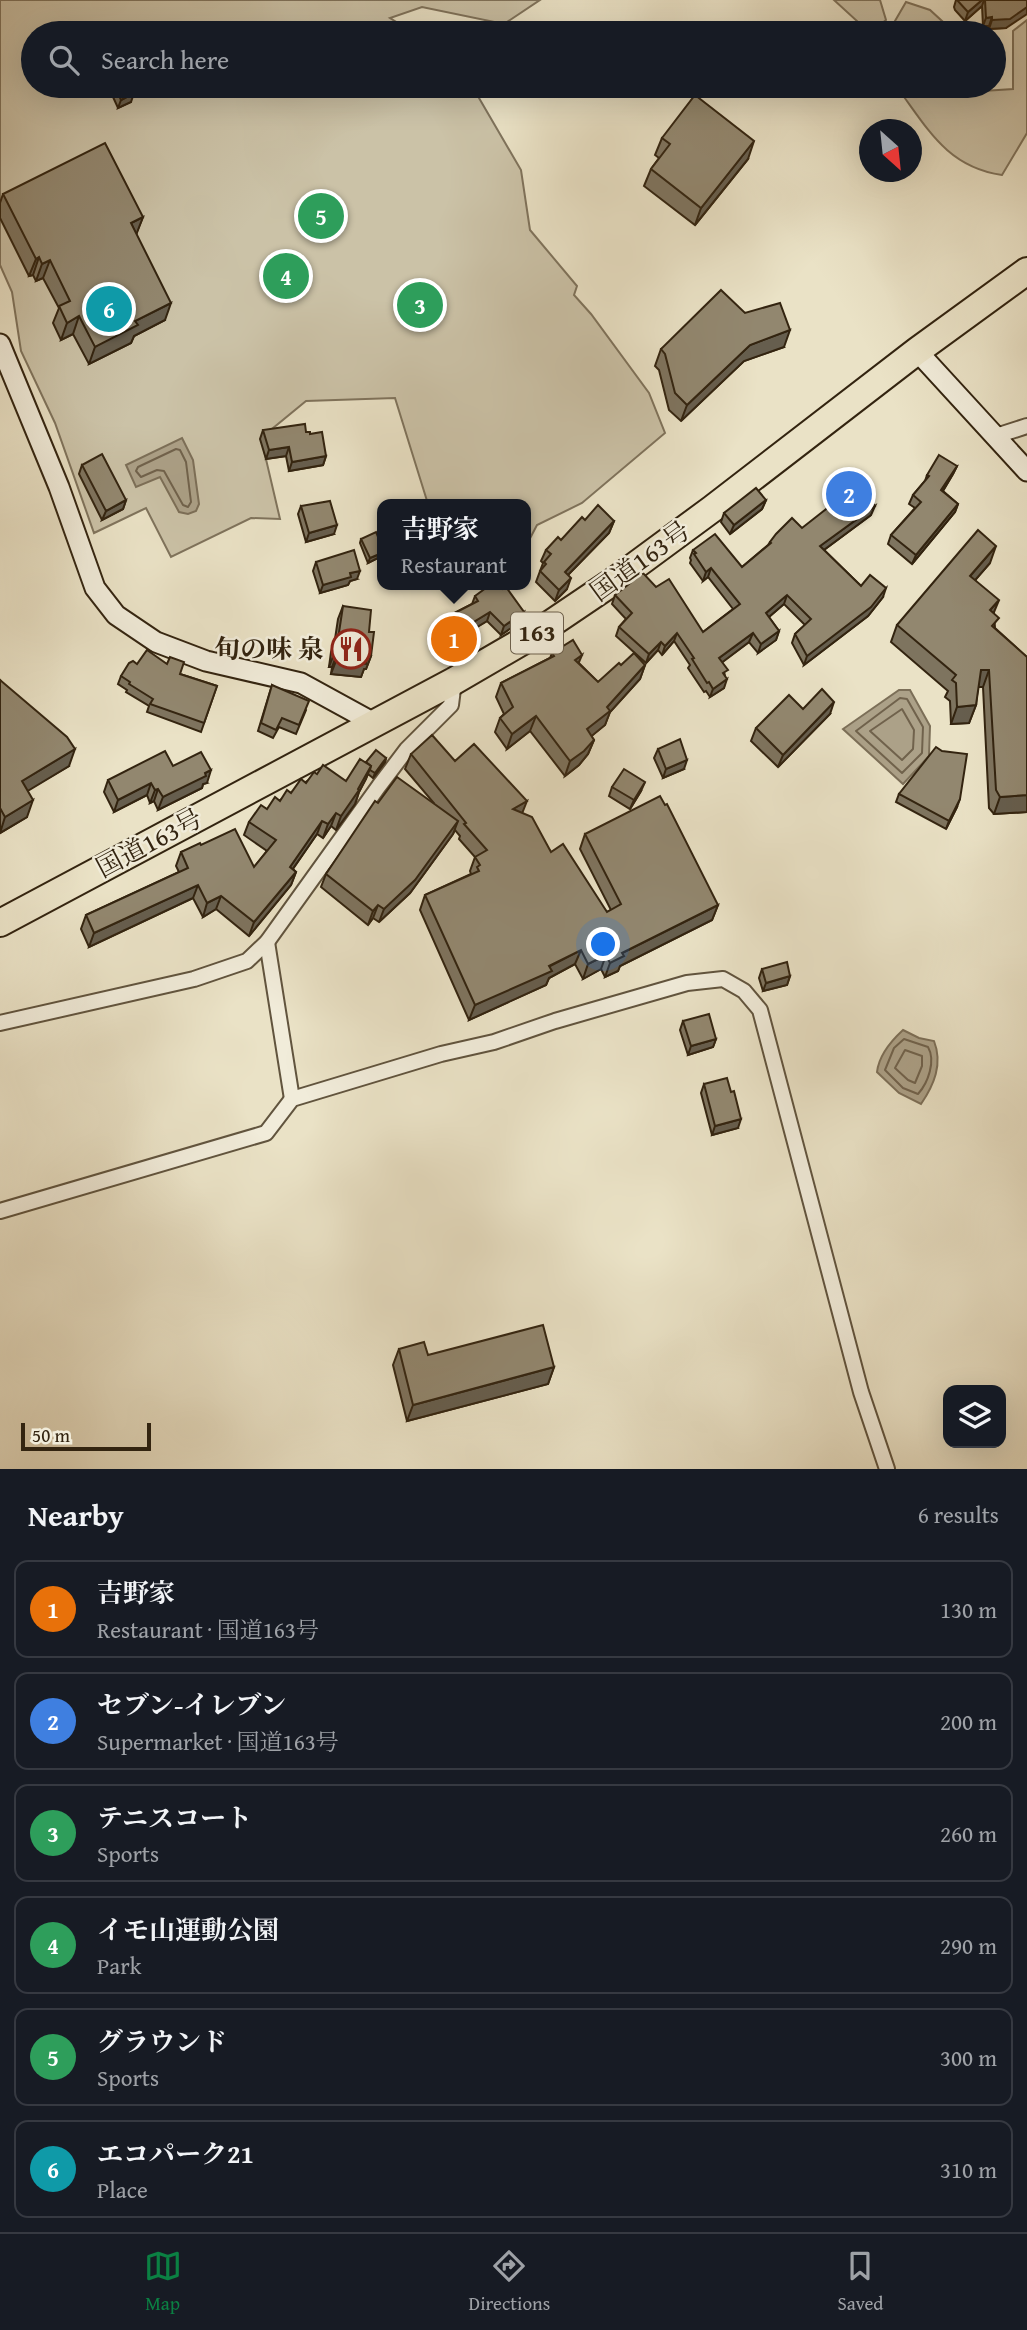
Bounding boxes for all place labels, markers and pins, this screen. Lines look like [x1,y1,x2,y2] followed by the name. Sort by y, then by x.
[298,190,344,242] pin: 5
[263,250,309,302] pin: 4
[397,279,443,331] pin: 3
[86,283,132,335] pin: 6
[826,468,872,520] pin: 2
[431,613,477,665] pin: 1
[330,628,372,670] restaurant icon: 旬の味 泉
[214,629,324,668] place label: 旬の味 泉

